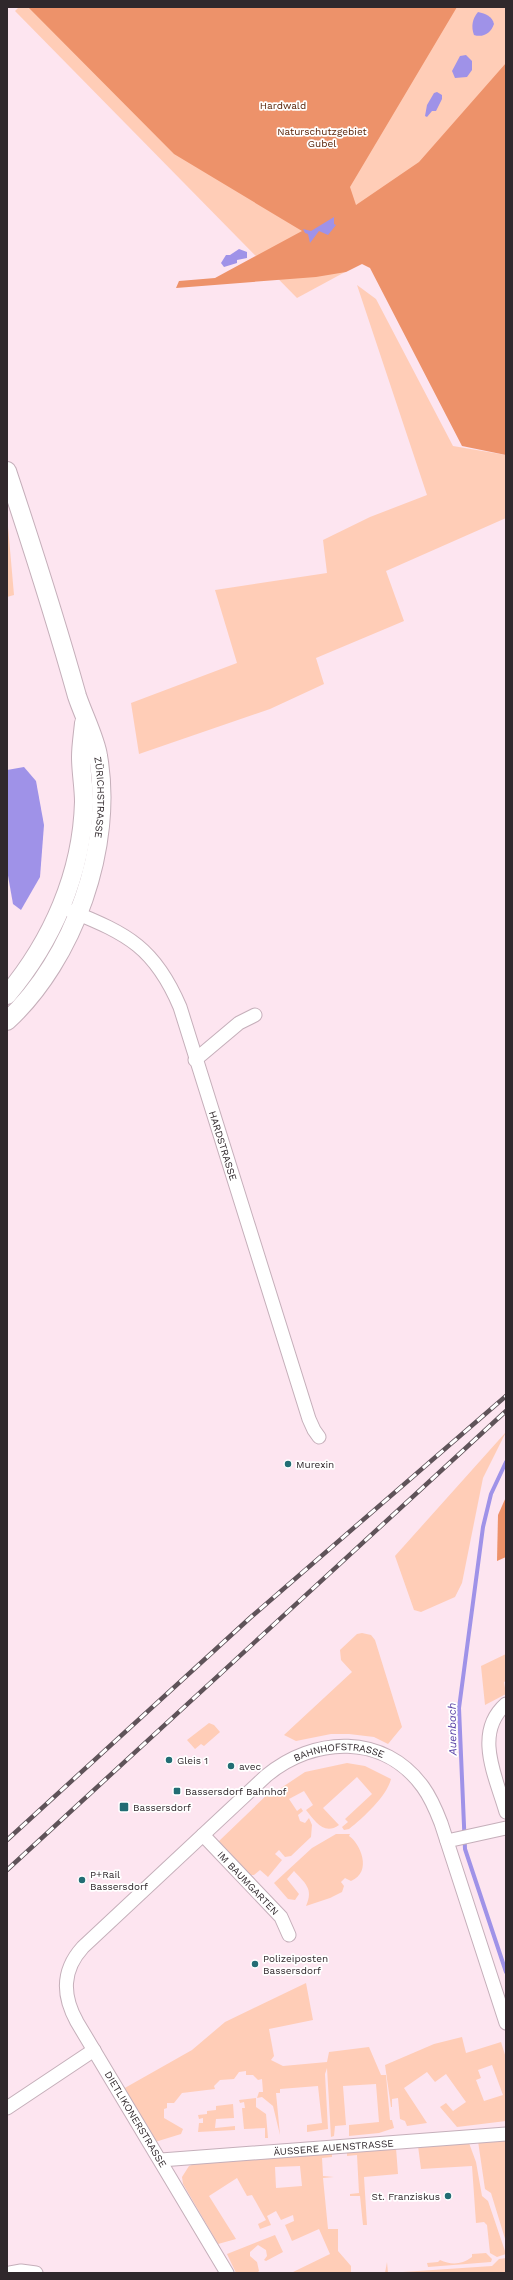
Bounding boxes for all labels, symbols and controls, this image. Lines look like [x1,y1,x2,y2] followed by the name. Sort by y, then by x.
[260,100,306,111] park label: Hardwald
[277,126,368,149] park label: Naturschutzgebiet Gubel
[92,756,107,839] street label: ZÜRICHSTRASSE
[207,1110,239,1182] street label: HARDSTRASSE
[283,1459,293,1469] marker: Murexin
[296,1459,334,1470] place label: Murexin
[446,1703,459,1756] water label: Auenbach
[292,1741,386,1763] street label: BAHNHOFSTRASSE
[164,1755,174,1765] marker: Gleis 1
[177,1755,208,1766] place label: Gleis 1
[226,1761,236,1771] marker: avec
[239,1761,261,1772] place label: avec
[172,1786,182,1796] marker: Bassersdorf Bahnhof
[185,1786,287,1797] place label: Bassersdorf Bahnhof
[118,1801,130,1813] marker: Bassersdorf
[133,1802,191,1813] place label: Bassersdorf
[215,1849,281,1917] street label: IM BAUMGARTEN
[90,1869,148,1892] place label: P+Rail Bassersdorf
[77,1875,87,1885] marker: P+Rail Bassersdorf
[263,1953,328,1976] place label: Polizeiposten Bassersdorf
[250,1959,260,1969] marker: Polizeiposten Bassersdorf
[102,2069,169,2169] street label: DIETLIKONERSTRASSE
[273,2137,394,2158] street label: ÄUSSERE AUENSTRASSE
[371,2191,440,2202] place label: St. Franziskus
[443,2191,453,2201] marker: St. Franziskus

